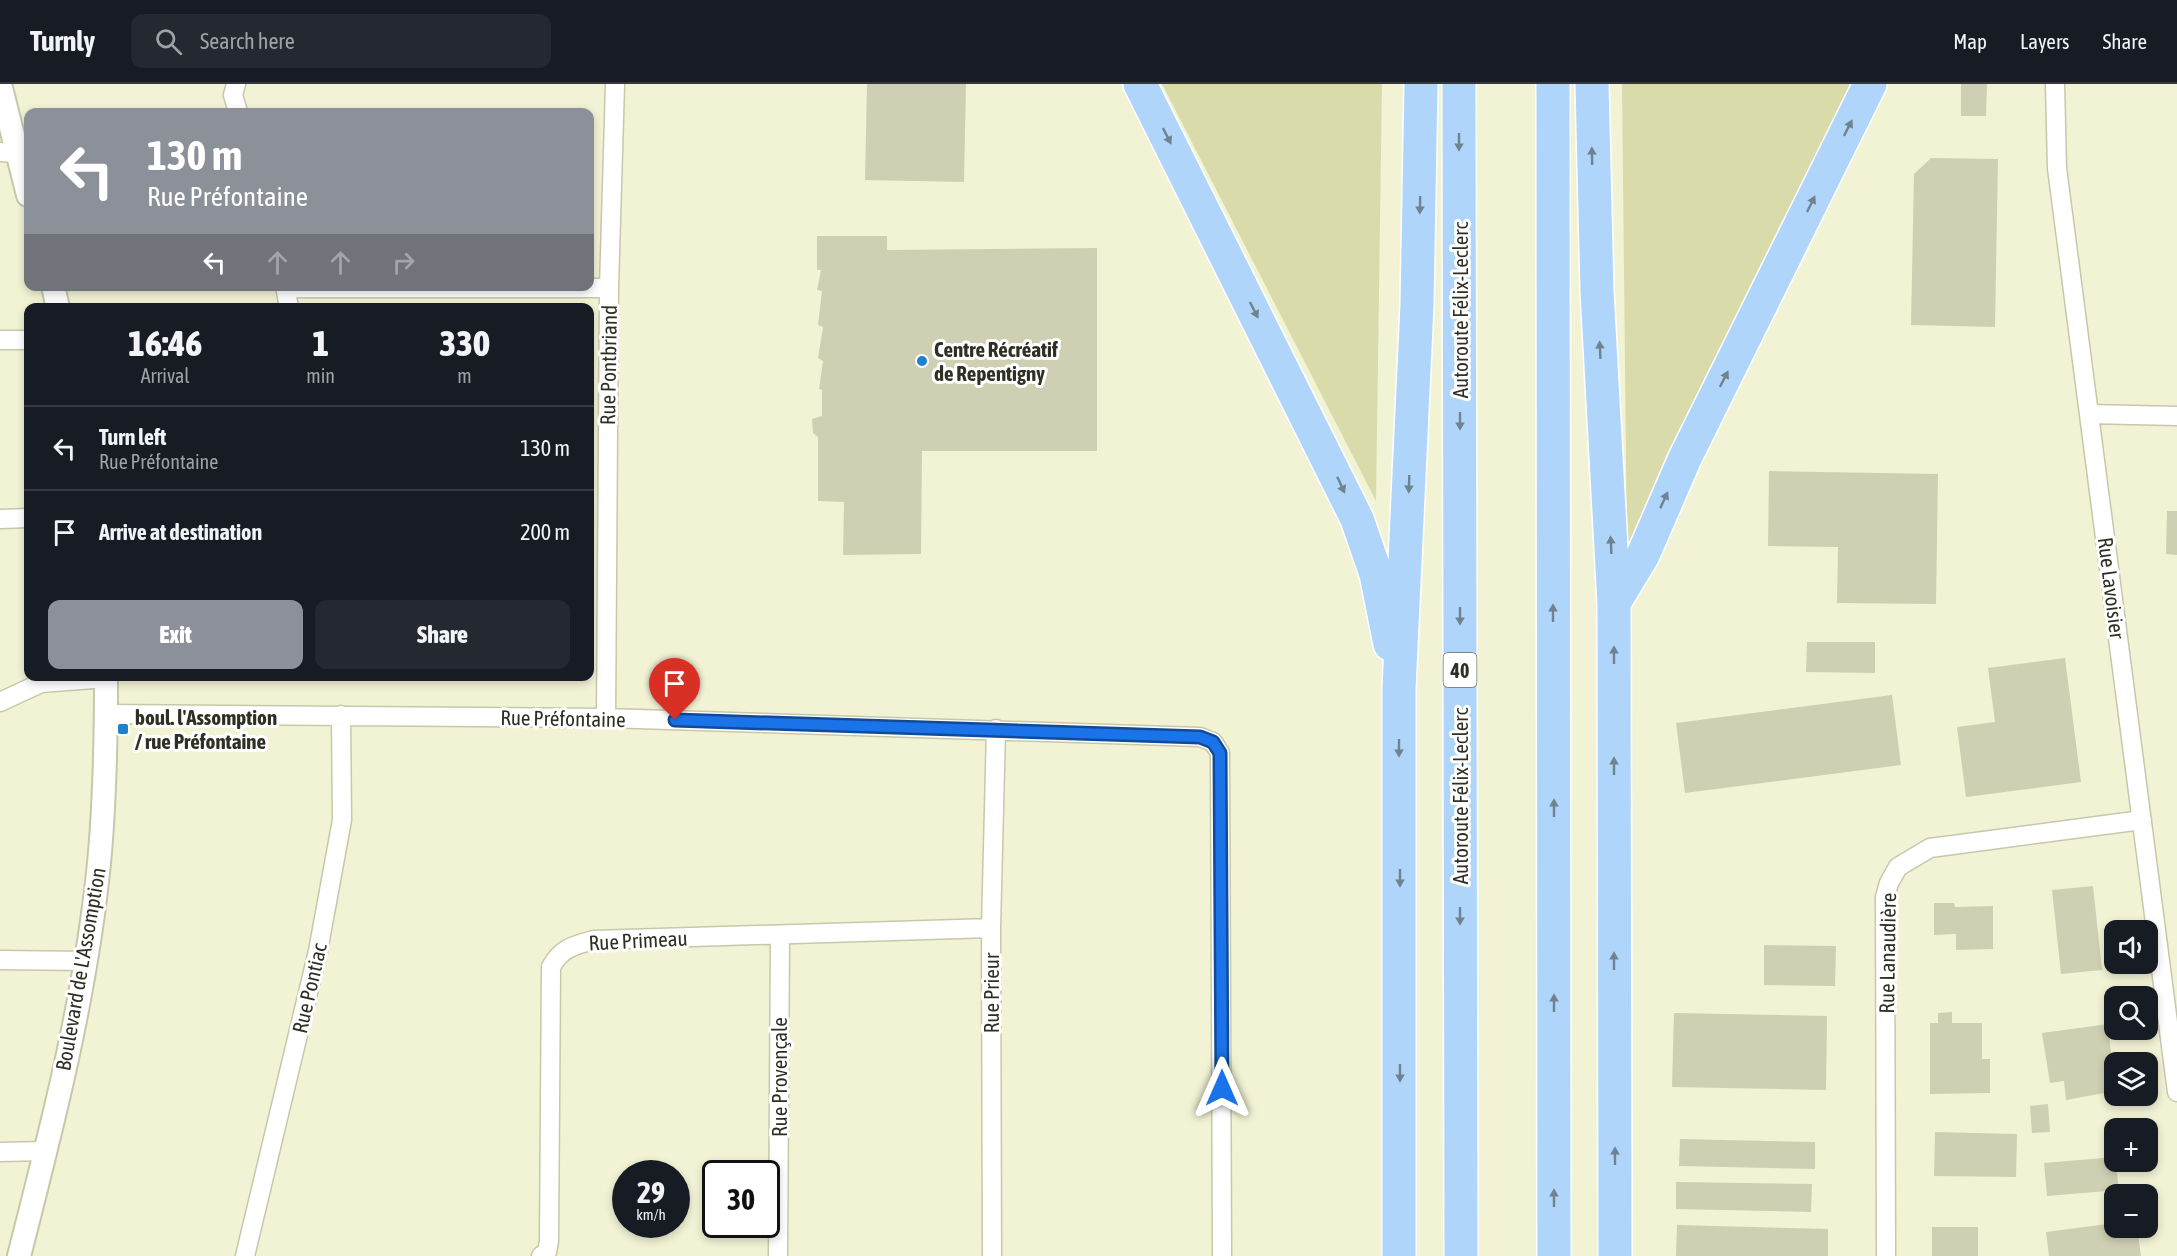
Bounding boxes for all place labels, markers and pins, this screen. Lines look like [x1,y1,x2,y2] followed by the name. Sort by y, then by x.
[934,337,1058,385] place label: Centre Récréatif de Repentigny
[915,354,929,368] marker: Centre Récréatif de Repentigny
[649,658,700,720] pin
[135,705,277,753] place label: boul. l'Assomption / rue Préfontaine
[116,722,130,736] marker: boul. l'Assomption / rue Préfontaine

